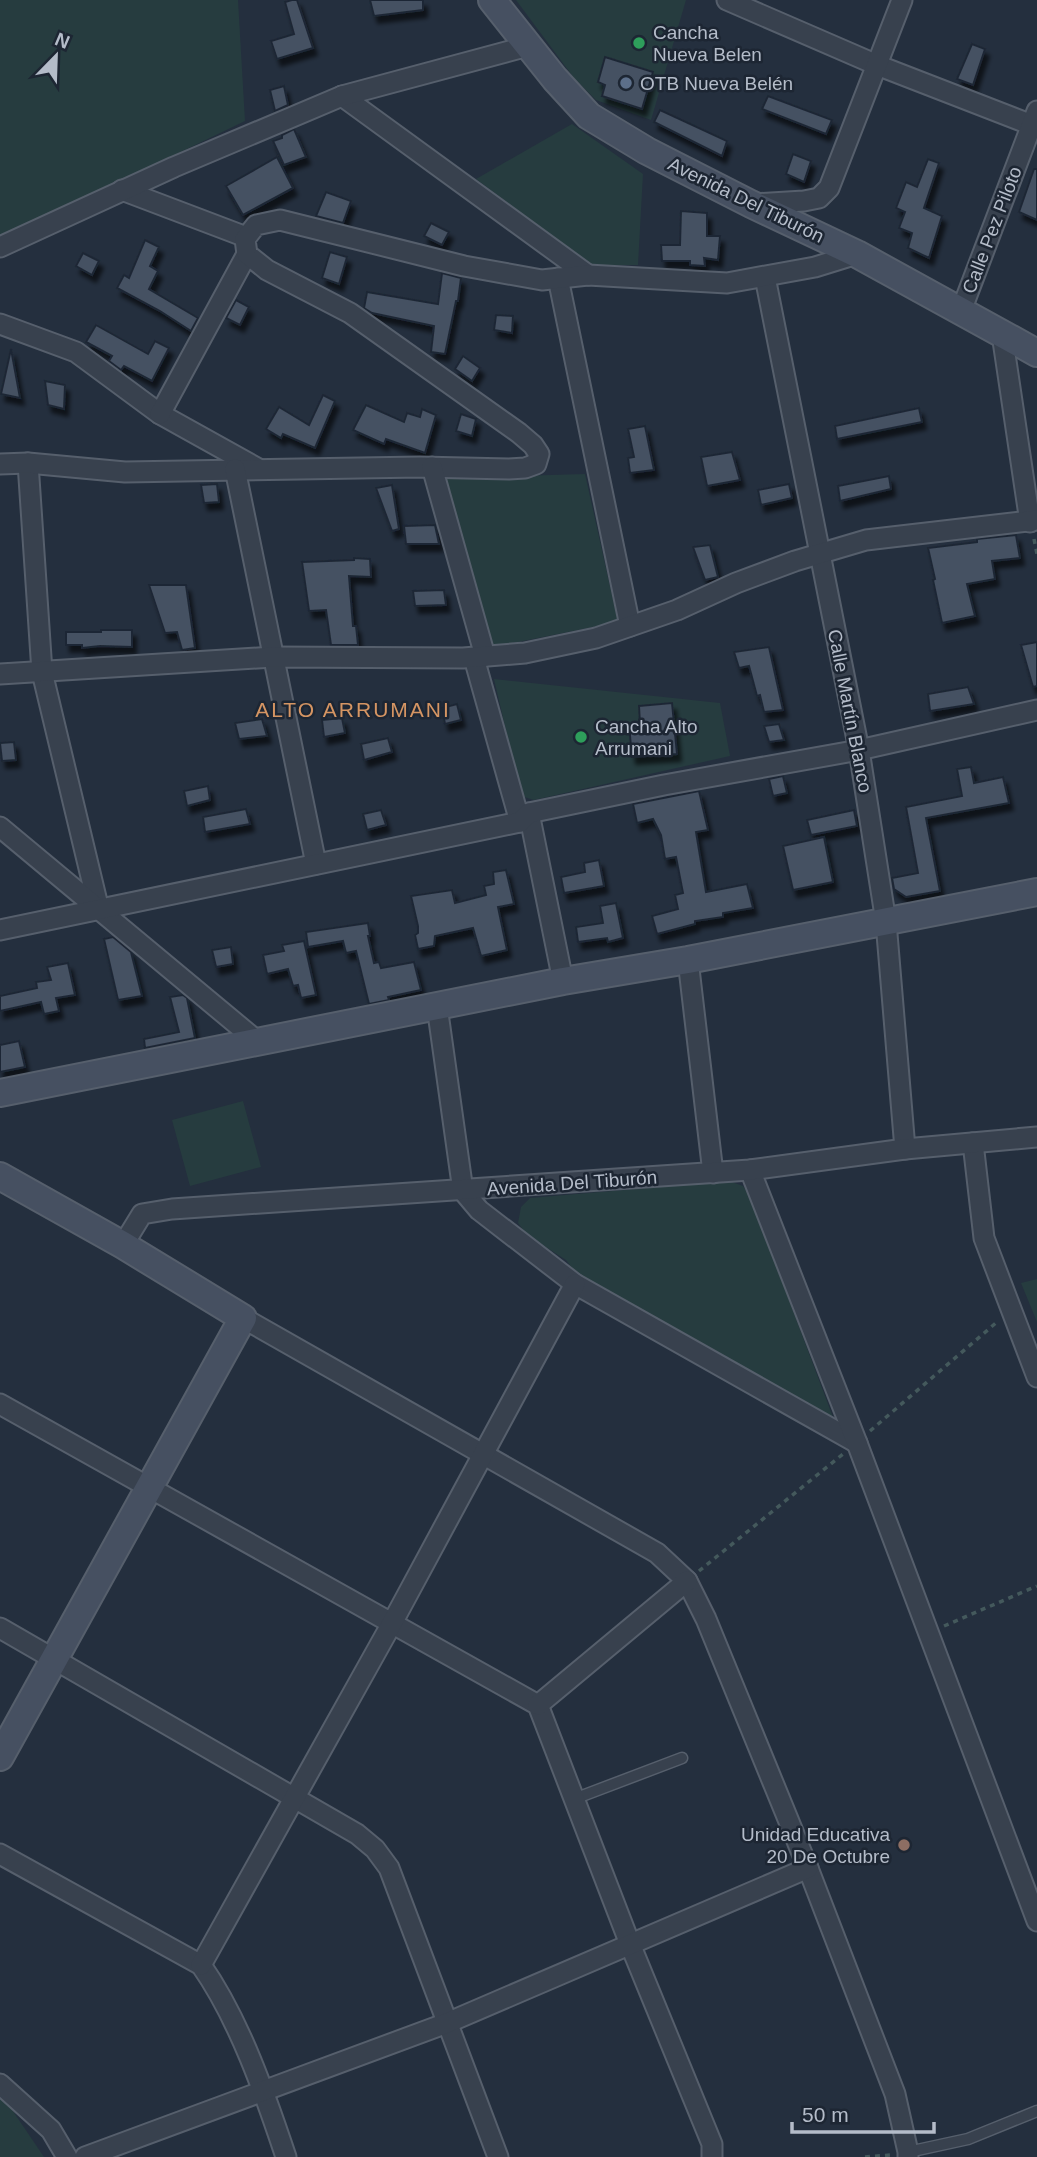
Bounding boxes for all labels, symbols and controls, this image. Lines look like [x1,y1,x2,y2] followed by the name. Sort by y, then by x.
[21,21,91,91] north arrow
[653,22,762,65] place label: Cancha Nueva Belen
[52,28,73,53] text: N
[631,35,647,51] marker: Cancha Nueva Belen
[640,73,793,94] place label: OTB Nueva Belén
[618,75,634,91] marker: OTB Nueva Belén
[665,153,827,247] street label: Avenida Del Tiburón
[958,164,1026,296] street label: Calle Pez Piloto
[824,628,876,794] street label: Calle Martín Blanco
[255,698,451,721] district label: ALTO ARRUMANI
[595,716,697,759] place label: Cancha Alto Arrumani
[573,729,589,745] marker: Cancha Alto Arrumani
[486,1167,658,1199] street label: Avenida Del Tiburón
[741,1824,890,1867] place label: Unidad Educativa 20 De Octubre
[896,1837,912,1853] marker: Unidad Educativa 20 De Octubre
[792,2090,934,2134] scale bar
[802,2103,849,2126] text: 50 m

